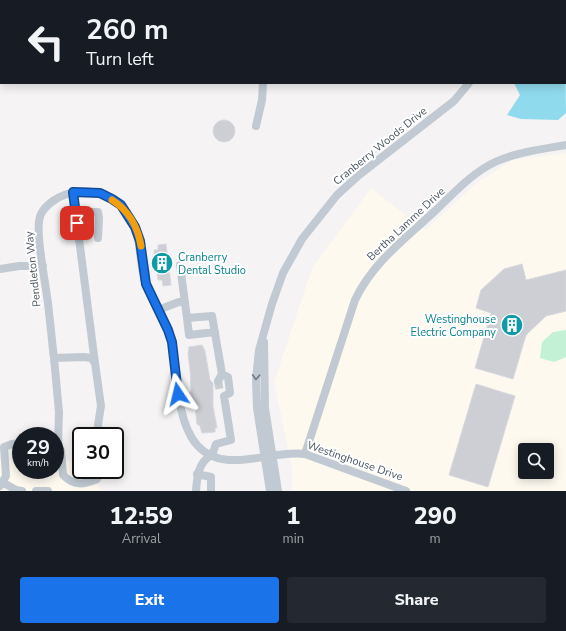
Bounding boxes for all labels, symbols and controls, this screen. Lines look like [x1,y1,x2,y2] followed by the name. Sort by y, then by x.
[86,11,169,49] text: 260 m
[20,16,72,68] icon: left
[86,47,154,71] text: Turn left
[330,103,430,189] street label: Cranberry Woods Drive
[364,184,448,264] street label: Bertha Lamme Drive
[60,206,94,240] pin
[66,212,88,234] icon: arrive
[22,230,44,308] street label: Pendleton Way
[149,250,175,276] building icon: Cranberry Dental Studio
[178,250,246,278] place label: Cranberry Dental Studio
[411,312,496,340] place label: Westinghouse Electric Company
[499,312,525,338] building icon: Westinghouse Electric Company
[157,373,199,415] position arrow
[252,374,260,380] one-way arrow
[72,427,124,479] speed limit sign: 30
[26,434,50,461] text: 29
[305,438,405,484] street label: Westinghouse Drive
[518,443,554,479] map controls
[518,443,554,479] button: search
[27,456,49,470] text: km/h
[109,500,173,532] text: 12:59
[286,500,301,532] text: 1
[413,500,457,532] text: 290
[122,530,161,548] text: Arrival
[283,530,304,548] text: min
[429,530,441,548] text: m
[20,577,279,623] button: Exit
[287,577,546,623] button: Share

